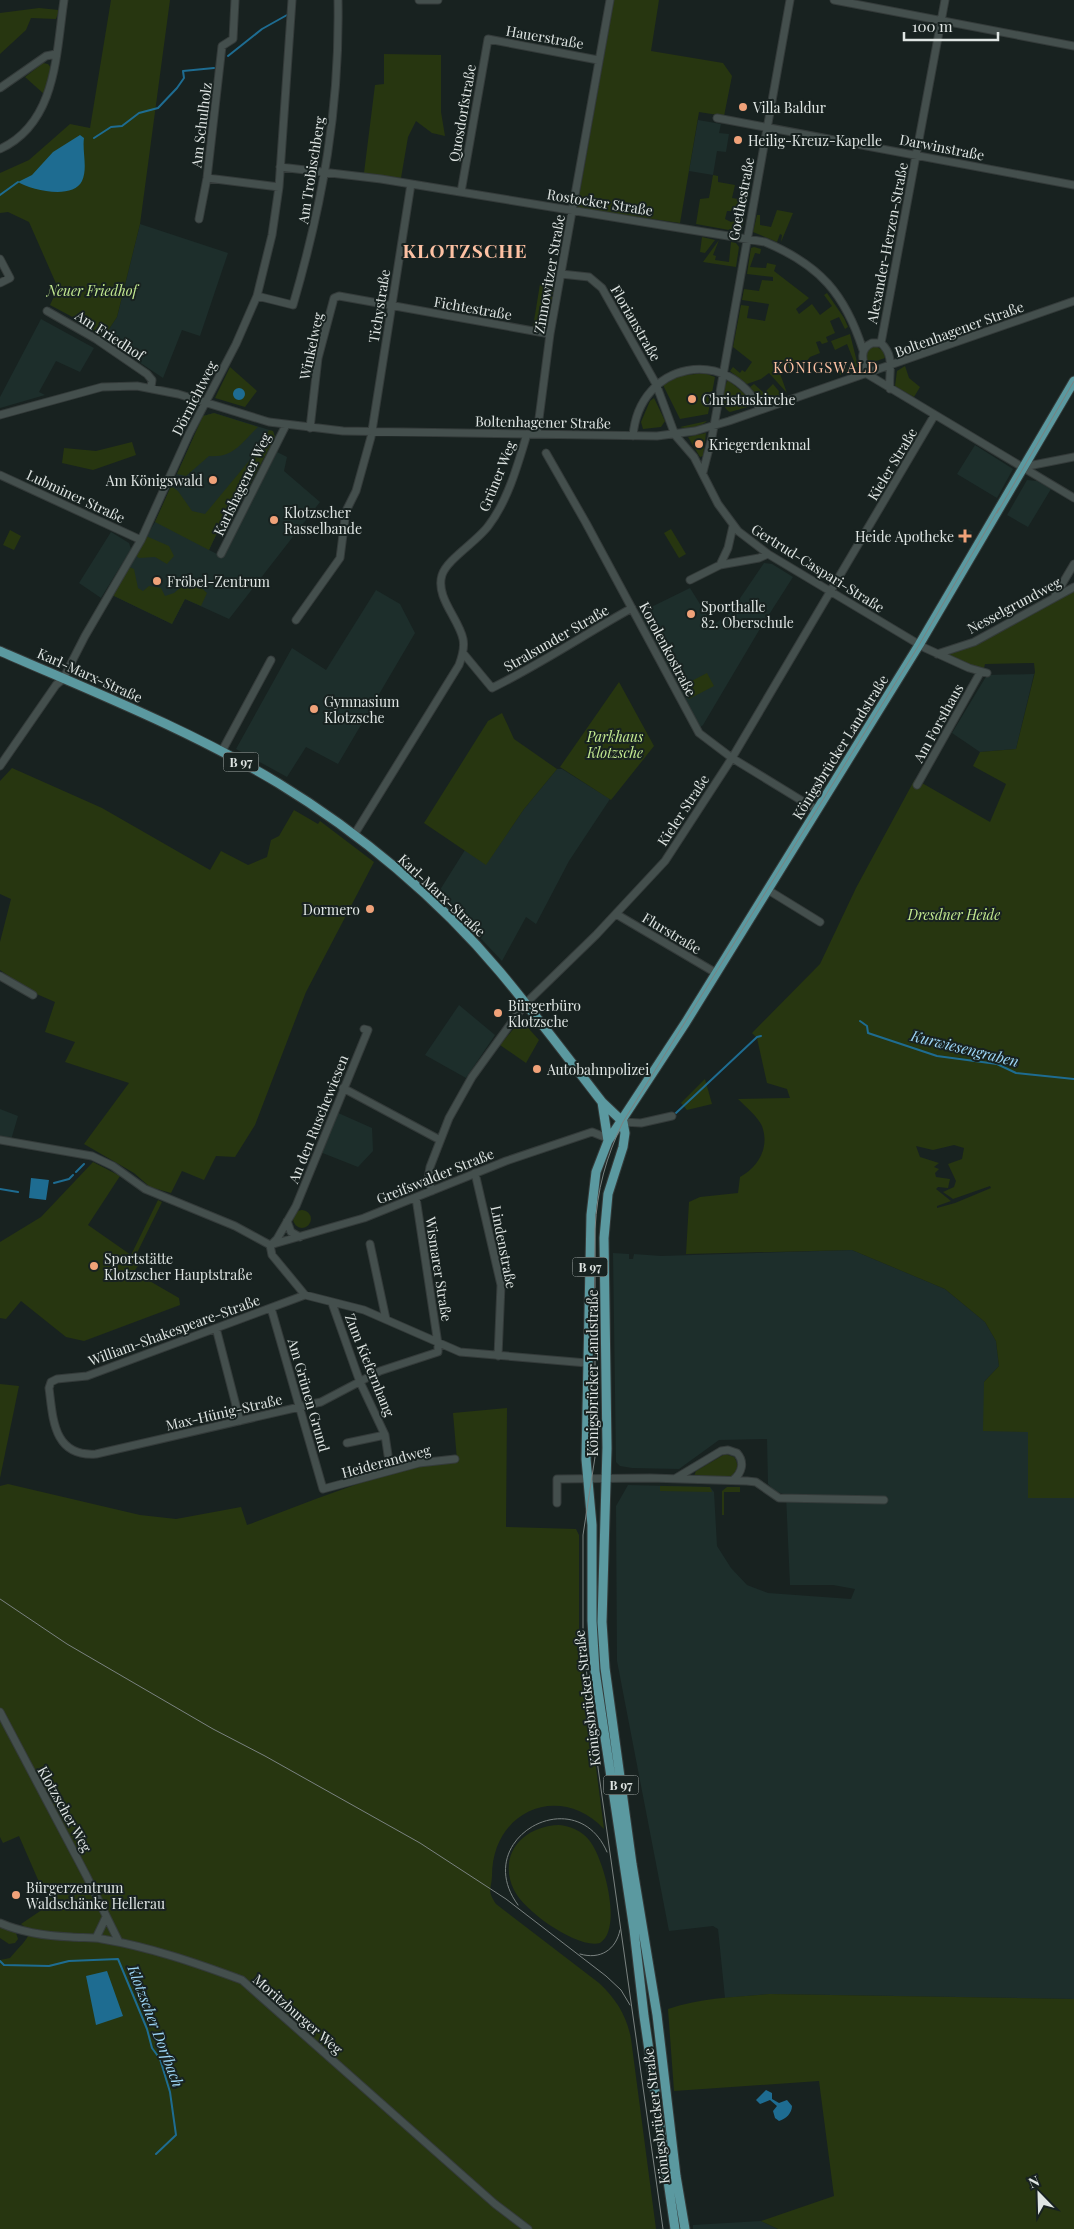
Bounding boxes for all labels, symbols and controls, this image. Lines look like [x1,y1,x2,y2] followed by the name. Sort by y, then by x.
[904,10,998,42] scale bar
[912,16,953,36] text: 100 m
[505,21,585,53] street label: Hauerstraße
[444,63,480,163] street label: Quosdorfstraße
[186,81,216,170] street label: Am Schulholz
[752,98,827,117] place label: Villa Baldur
[737,101,749,113] marker: Villa Baldur
[293,114,329,226] street label: Am Trobischberg
[898,129,986,165] street label: Darwinstraße
[748,131,882,150] place label: Heilig-Kreuz-Kapelle
[732,134,744,146] marker: Heilig-Kreuz-Kapelle
[724,156,758,242] street label: Goethestraße
[862,161,912,326] street label: Alexander-Herzen-Straße
[546,184,654,220] street label: Rostocker Straße
[529,213,569,335] street label: Zinnowitzer Straße
[402,237,528,263] district label: KLOTZSCHE
[364,268,394,344] street label: Tichystraße
[45,281,139,300] park label: Neuer Friedhof
[607,282,665,364] street label: Florianstraße
[433,292,513,324] street label: Fichtestraße
[892,297,1026,361] street label: Boltenhagener Straße
[71,305,149,365] street label: Am Friedhof
[294,310,328,382] street label: Winkelweg
[167,357,221,439] street label: Dörnichtweg
[773,357,879,377] district label: KÖNIGSWALD
[702,390,796,409] place label: Christuskirche
[686,393,698,405] marker: Christuskirche
[475,411,611,433] street label: Boltenhagener Straße
[863,424,921,504] street label: Kieler Straße
[209,429,275,539] street label: Karlshagener Weg
[709,435,811,454] place label: Kriegerdenkmal
[474,437,520,514] street label: Grüner Weg
[693,438,705,450] marker: Kriegerdenkmal
[24,465,128,527] street label: Lubminer Straße
[105,471,203,490] place label: Am Königswald
[207,474,219,486] marker: Am Königswald
[284,503,362,538] place label: Klotzscher Rasselbande
[268,514,280,526] marker: Klotzscher Rasselbande
[748,519,888,617] street label: Gertrud-Caspari-Straße
[855,527,954,546] place label: Heide Apotheke
[958,529,972,543] marker: Heide Apotheke
[167,572,271,591] place label: Fröbel-Zentrum
[964,572,1065,638] street label: Nesselgrundweg
[151,575,163,587] marker: Fröbel-Zentrum
[701,597,794,632] place label: Sporthalle 82. Oberschule
[635,598,701,700] street label: Korolenkostraße
[500,600,612,676] street label: Stralsunder Straße
[685,608,697,620] marker: Sporthalle 82. Oberschule
[34,643,146,707] street label: Karl-Marx-Straße
[788,671,892,823] street label: Königsbrücker Landstraße
[908,680,967,767] street label: Am Forsthaus
[324,692,400,727] place label: Gymnasium Klotzsche
[308,703,320,715] marker: Gymnasium Klotzsche
[586,727,644,762] park label: Parkhaus Klotzsche
[224,752,258,772] road number: B 97
[653,771,713,849] street label: Kieler Straße
[394,849,490,941] street label: Karl-Marx-Straße
[303,900,360,919] place label: Dormero
[364,903,376,915] marker: Dormero
[907,905,1000,924] park label: Dresdner Heide
[639,908,705,958] street label: Flurstraße
[508,996,581,1031] place label: Bürgerbüro Klotzsche
[492,1007,504,1019] marker: Bürgerbüro Klotzsche
[908,1025,1021,1071] water label: Kurwiesengraben
[283,1051,353,1187] street label: An den Ruschewiesen
[546,1060,649,1079] place label: Autobahnpolizei
[531,1063,543,1075] marker: Autobahnpolizei
[373,1144,497,1208] street label: Greifswalder Straße
[487,1204,521,1290] street label: Lindenstraße
[421,1214,457,1323] street label: Wismarer Straße
[104,1249,253,1284] place label: Sportstätte Klotzscher Hauptstraße
[572,1258,608,1276] road number: B 97
[88,1260,100,1272] marker: Sportstätte Klotzscher Hauptstraße
[583,1289,602,1457] street label: Königsbrücker Landstraße
[85,1290,262,1370] street label: William-Shakespeare-Straße
[341,1311,400,1420] street label: Zum Kiefernhang
[283,1335,334,1454] street label: Am Grünen Grund
[164,1389,284,1435] street label: Max-Hünig-Straße
[339,1440,433,1482] street label: Heiderandweg
[569,1629,605,1767] street label: Königsbrücker Straße
[33,1762,97,1856] street label: Klotzscher Weg
[604,1776,638,1794] road number: B 97
[25,1878,165,1913] place label: Bürgerzentrum Waldschänke Hellerau
[10,1889,22,1901] marker: Bürgerzentrum Waldschänke Hellerau
[123,1961,189,2090] water label: Klotzscher Dorfbach
[249,1970,347,2059] street label: Moritzburger Weg
[638,2047,674,2185] street label: Königsbrücker Straße
[1014,2169,1064,2219] north arrow
[1025,2171,1042,2192] text: N

